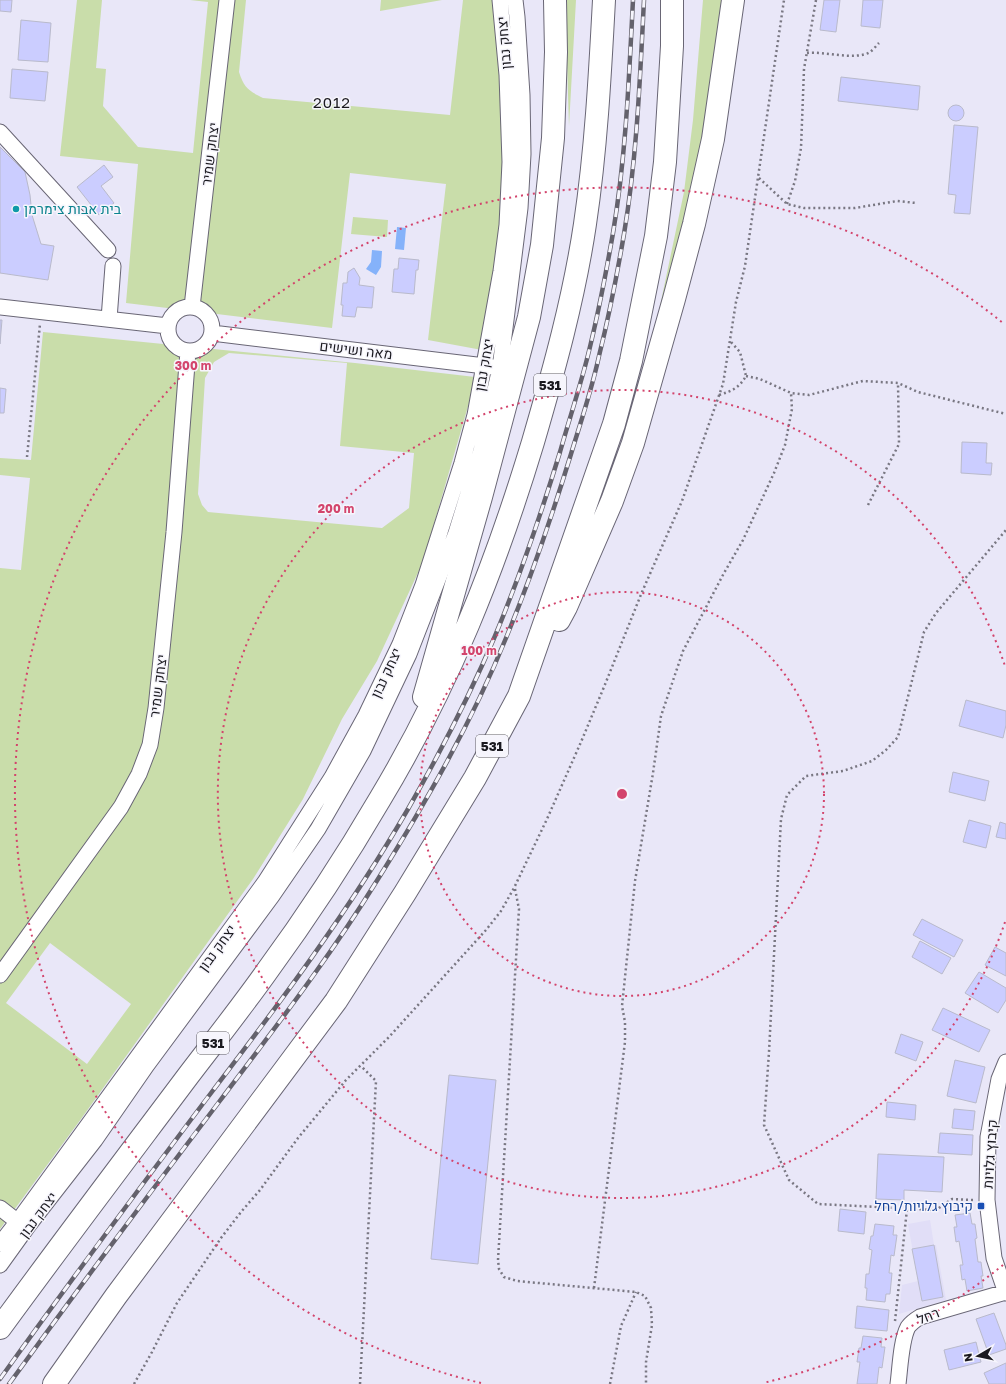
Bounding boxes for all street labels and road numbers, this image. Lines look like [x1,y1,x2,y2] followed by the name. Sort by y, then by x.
[493,16,514,70] street label: יצחק נבון
[197,121,222,187] street label: יצחק שמיר
[319,337,393,362] street label: מאה ושישים
[471,337,496,393] street label: יצחק נבון
[534,374,566,396] road number: 531
[367,645,404,700] street label: יצחק נבון
[145,653,170,719] street label: יצחק שמיר
[476,735,508,757] road number: 531
[194,921,239,974] street label: יצחק נבון
[197,1032,229,1054] road number: 531
[979,1119,1000,1189] street label: קיבוץ גלויות
[15,1188,60,1241] street label: יצחק נבון
[914,1303,941,1328] street label: רחל

